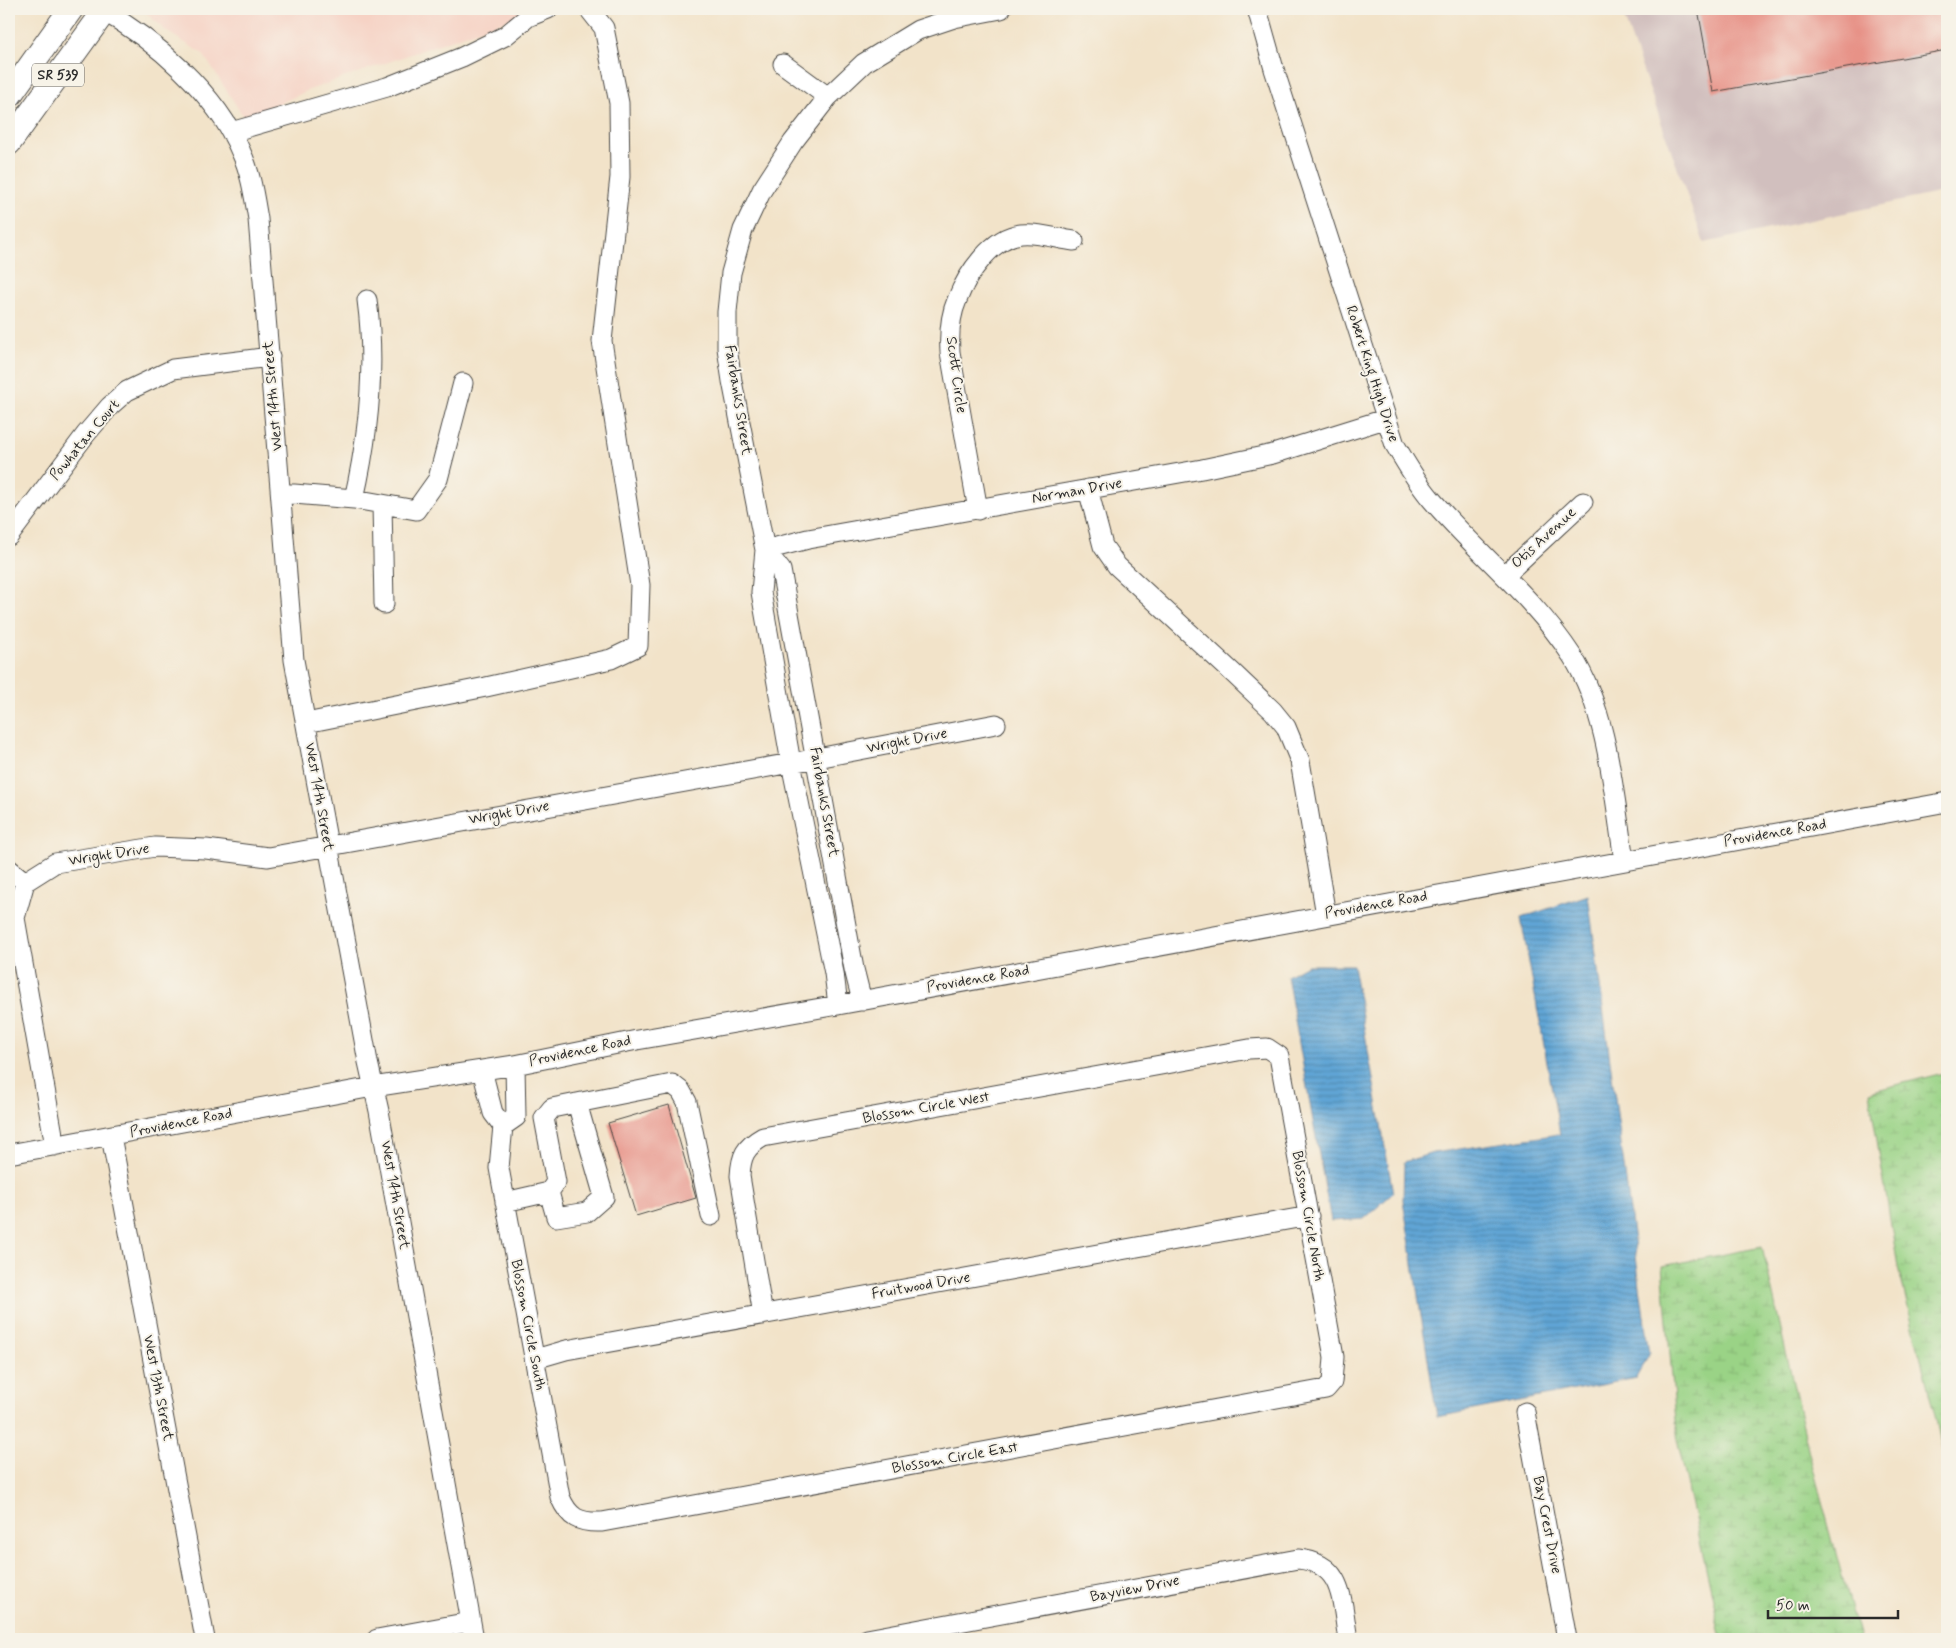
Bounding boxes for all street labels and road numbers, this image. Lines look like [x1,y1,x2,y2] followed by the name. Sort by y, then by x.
[32,64,84,86] road number: SR 539
[1340,303,1404,445] street label: Robert King High Drive
[941,335,971,415] street label: Scott Circle
[258,340,288,452] street label: West 14th Street
[719,344,757,457] street label: Fairbanks Street
[45,395,125,485] street label: Powhatan Court
[1030,473,1124,509] street label: Norman Drive
[1507,503,1581,573] street label: Otis Avenue
[865,723,949,760] street label: Wright Drive
[300,741,338,853] street label: West 14th Street
[805,746,844,859] street label: Fairbanks Street
[467,796,551,831] street label: Wright Drive
[1722,814,1828,852] street label: Providence Road
[67,839,151,872] street label: Wright Drive
[1323,886,1429,924] street label: Providence Road
[925,960,1031,998] street label: Providence Road
[527,1030,633,1072] street label: Providence Road
[861,1087,992,1129] street label: Blossom Circle West
[128,1103,234,1143] street label: Providence Road
[376,1139,414,1251] street label: West 14th Street
[1287,1149,1329,1283] street label: Blossom Circle North
[506,1258,550,1392] street label: Blossom Circle South
[870,1267,972,1305] street label: Fruitwood Drive
[138,1333,178,1443] street label: West 13th Street
[890,1437,1020,1479] street label: Blossom Circle East
[1528,1474,1566,1576] street label: Bay Crest Drive
[1089,1570,1182,1607] street label: Bayview Drive

